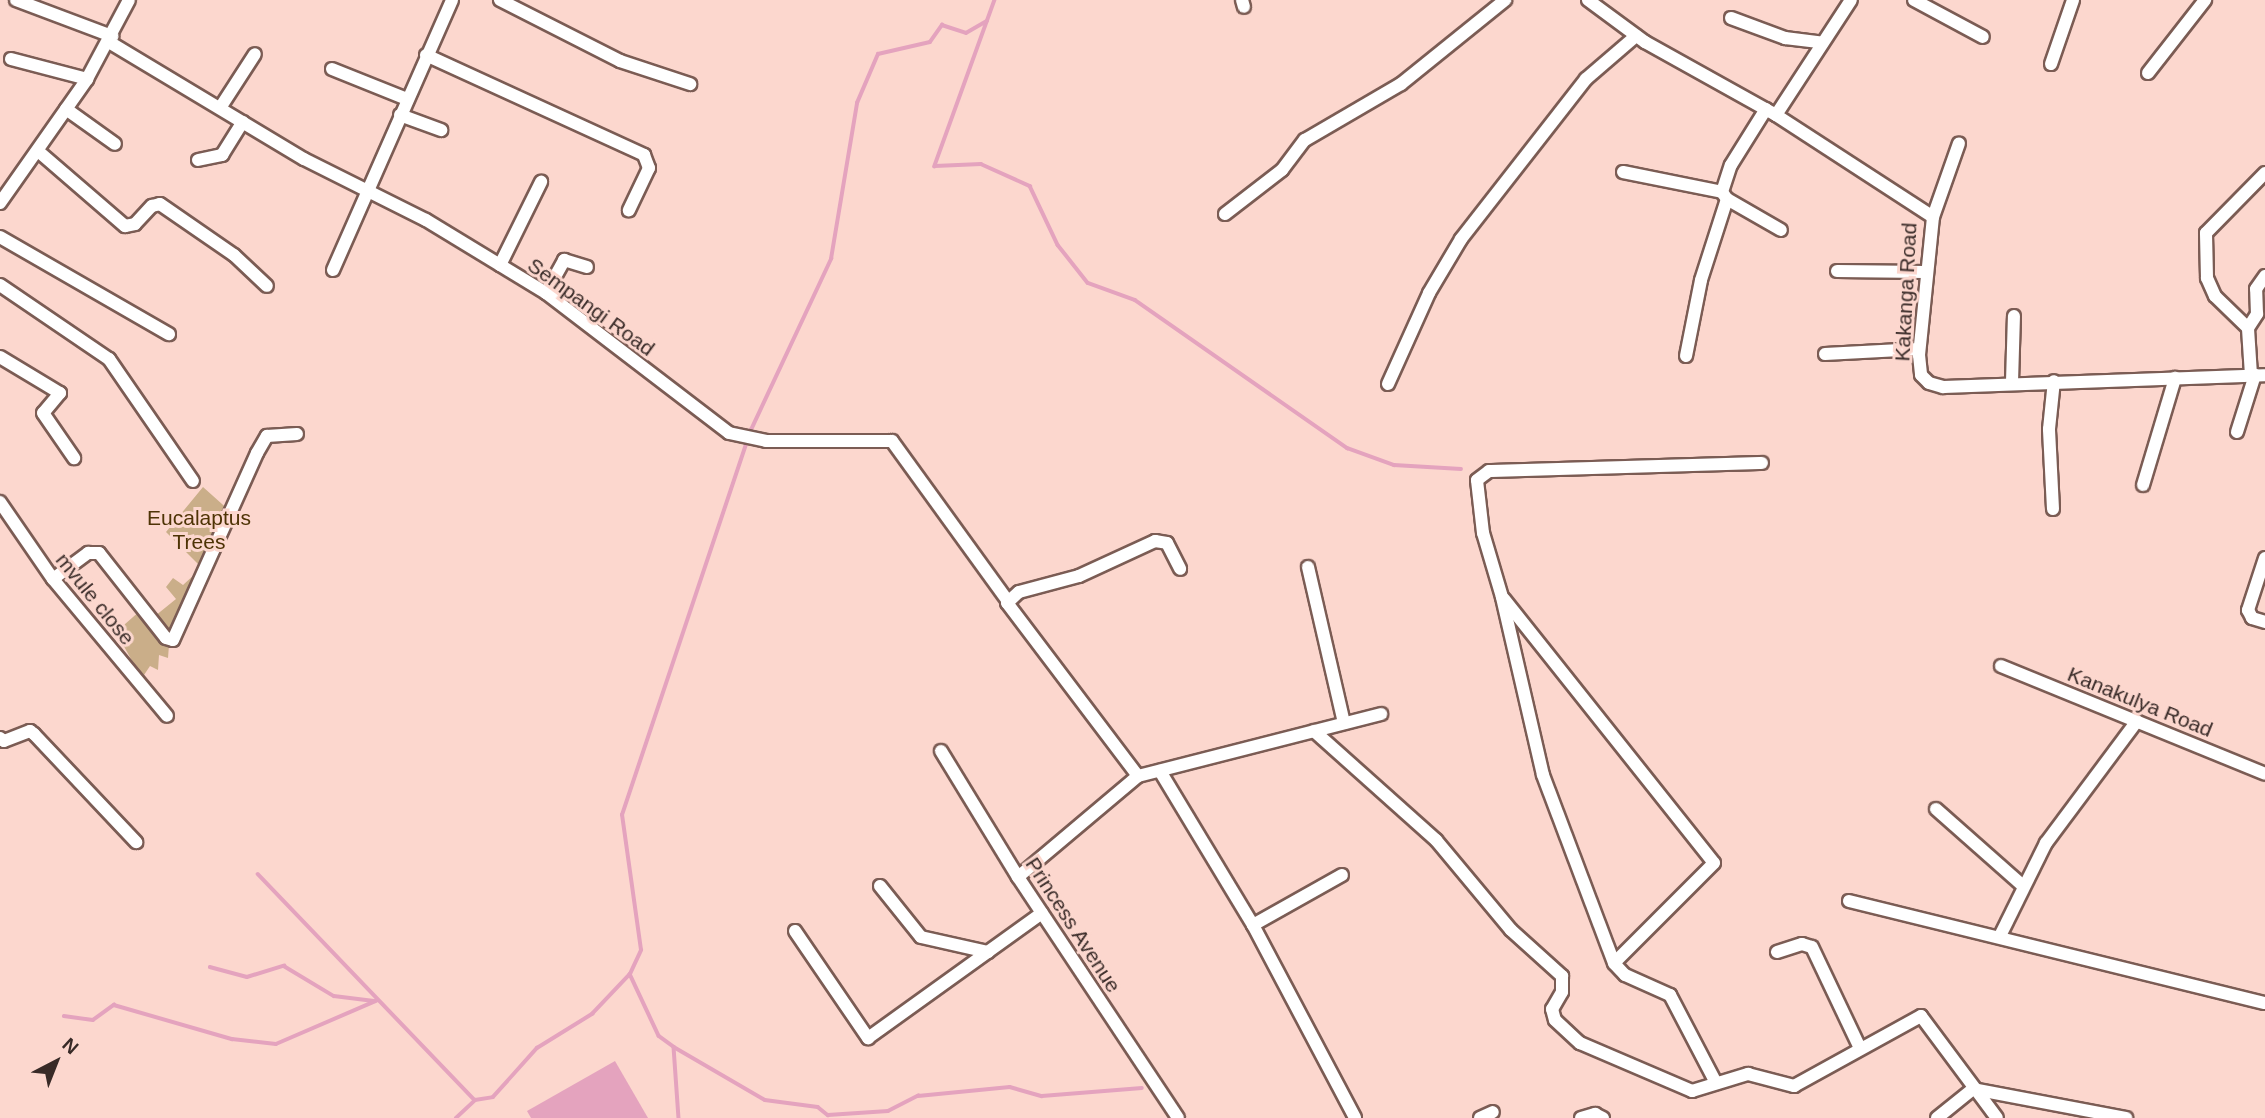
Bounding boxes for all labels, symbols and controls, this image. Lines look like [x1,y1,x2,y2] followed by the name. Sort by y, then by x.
[1890,222,1922,362] street label: Kakanga Road
[523,253,659,361] street label: Sempangi Road
[147,505,251,555] park label: Eucalaptus Trees
[50,548,140,650] street label: mvule close
[2064,661,2216,743] street label: Kanakulya Road
[1020,852,1126,998] street label: Princess Avenue
[21,1027,91,1097] north arrow
[58,1034,83,1058] text: N

